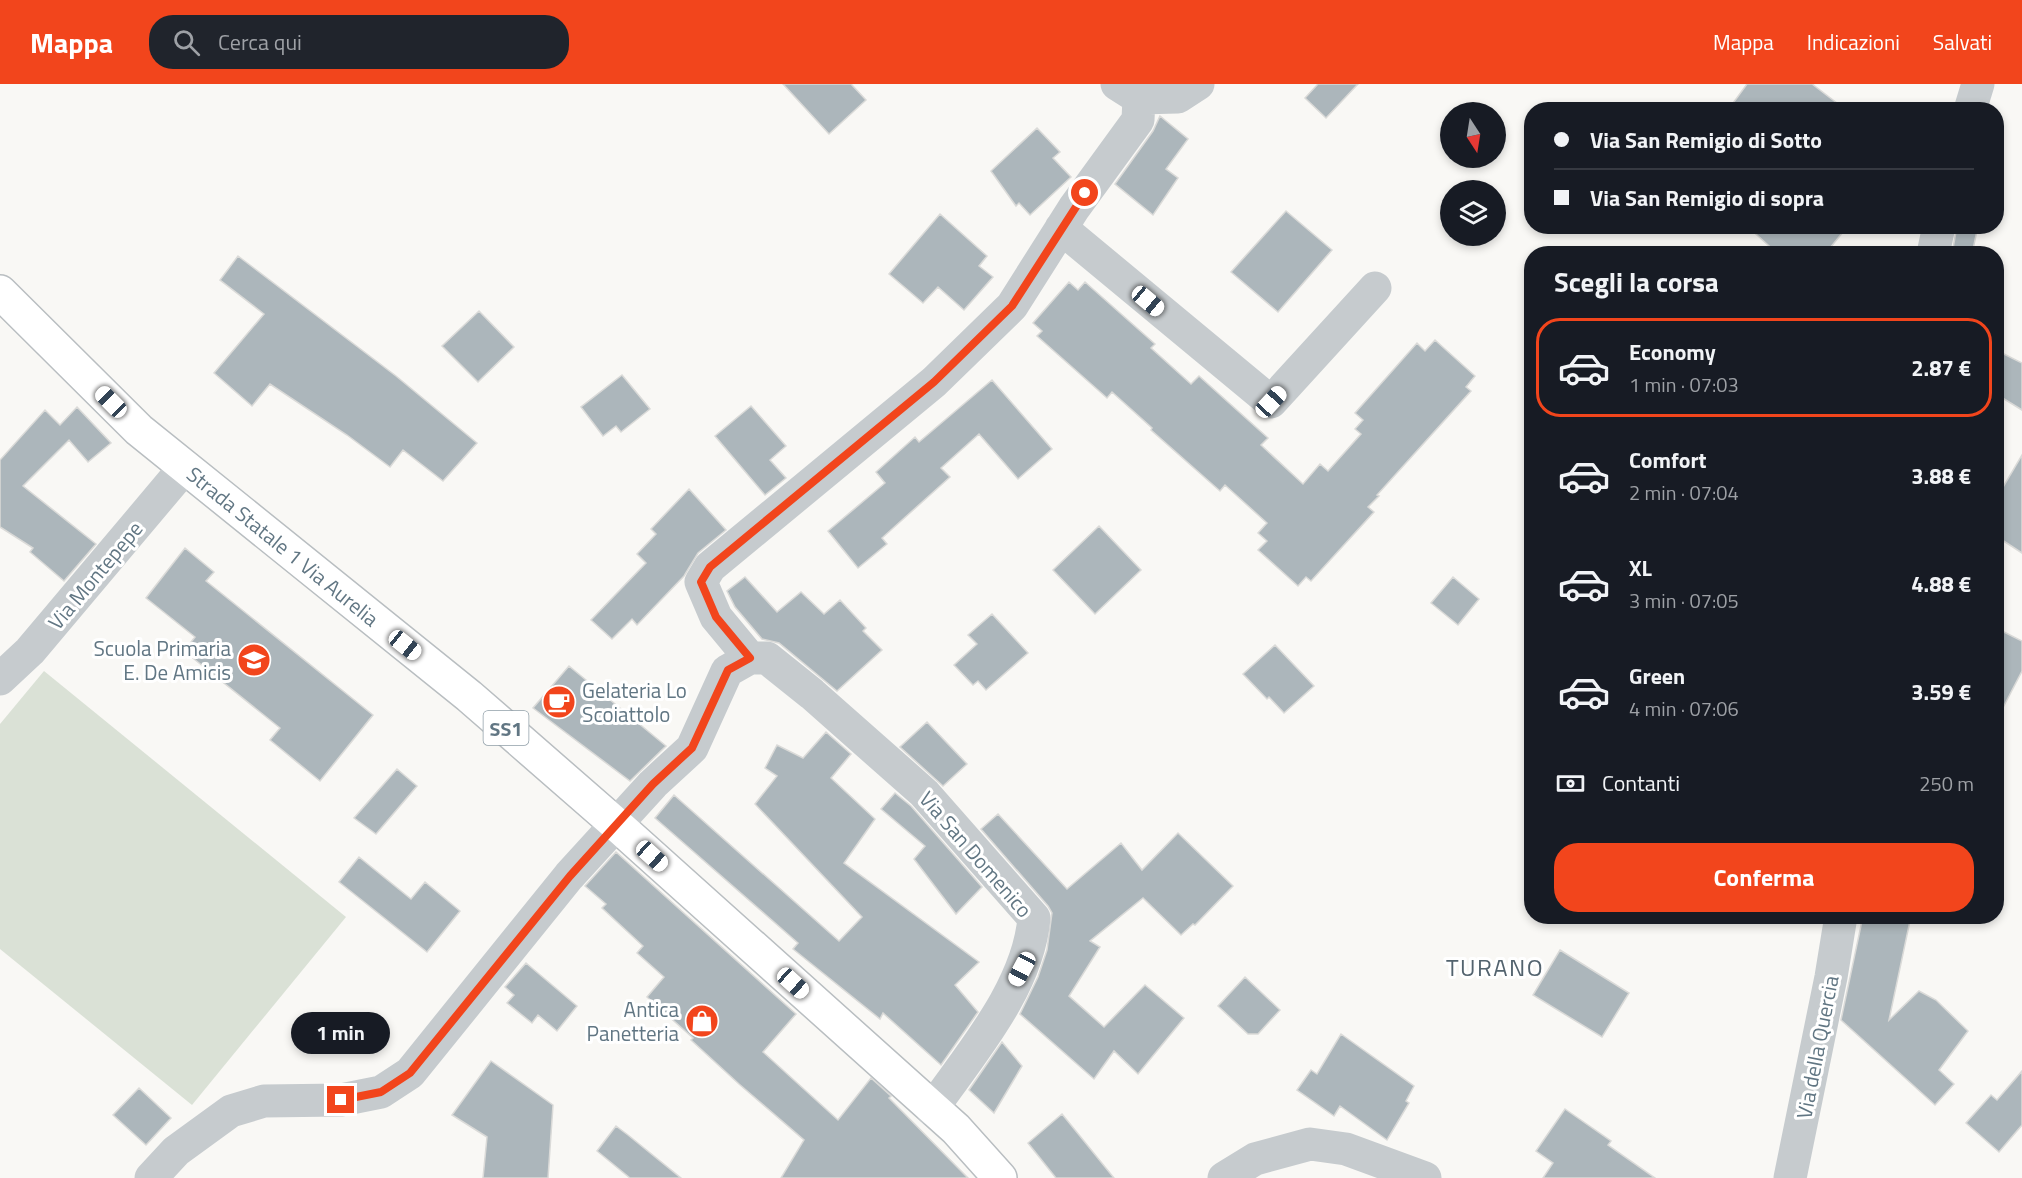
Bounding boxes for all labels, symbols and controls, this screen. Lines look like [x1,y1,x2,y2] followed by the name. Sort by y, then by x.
[149,15,569,69] search box
[30,21,113,64] text: Mappa
[218,25,302,59] text: Cerca qui
[170,26,203,59] icon: search
[1713,26,1774,58] text: Mappa
[1807,26,1900,58] text: Indicazioni
[1933,26,1992,58] text: Salvati
[1440,102,1506,168] north arrow
[1440,102,1506,246] map controls
[1590,123,1822,157] text: Via San Remigio di Sotto
[1071,179,1098,206] route start
[1440,180,1506,246] button: layers
[1590,181,1824,215] text: Via San Remigio di sopra
[1554,261,1719,302] text: Scegli la corsa
[1128,283,1168,319] car
[1629,335,1716,369] text: Economy
[1557,341,1611,395] icon: car
[1911,351,1971,385] text: 2.87 €
[1629,369,1739,400] text: 1 min · 07:03
[92,383,130,421] car
[1252,383,1290,421] car
[1629,443,1707,477] text: Comfort
[1557,449,1611,503] icon: car
[180,458,386,634] street label: Strada Statale 1 Via Aurelia
[1911,459,1971,493] text: 3.88 €
[1629,477,1739,508] text: 2 min · 07:04
[40,514,150,636] street label: Via Montepepe
[1629,551,1652,585] text: XL
[1557,557,1611,611] icon: car
[1911,567,1971,601] text: 4.88 €
[1629,585,1739,616] text: 3 min · 07:05
[385,627,425,663] car
[93,632,231,688] place label: Scuola Primaria E. De Amicis
[236,642,272,678] school or university icon: Scuola Primaria E. De Amicis
[1629,659,1685,693] text: Green
[1557,665,1611,719] icon: car
[582,674,687,730] place label: Gelateria Lo Scoiattolo
[1911,675,1971,709] text: 3.59 €
[541,684,577,720] cafe icon: Gelateria Lo Scoiattolo
[1629,693,1739,724] text: 4 min · 07:06
[484,711,528,745] road number: SS1
[1602,766,1680,800] text: Contanti
[1554,767,1587,800] icon: cash
[1919,768,1974,799] text: 250 m
[912,784,1040,924] street label: Via San Domenico
[633,837,671,875] car
[1554,843,1974,912] button: Conferma
[1006,949,1038,989] car
[1446,949,1544,985] district label: TURANO
[774,964,812,1002] car
[1787,972,1847,1121] street label: Via della Quercia
[587,993,679,1049] place label: Antica Panetteria
[684,1003,720,1039] shop icon: Antica Panetteria
[292,1013,391,1055] callout: 1 min
[316,1017,365,1048] text: 1 min
[327,1086,354,1113] route end

